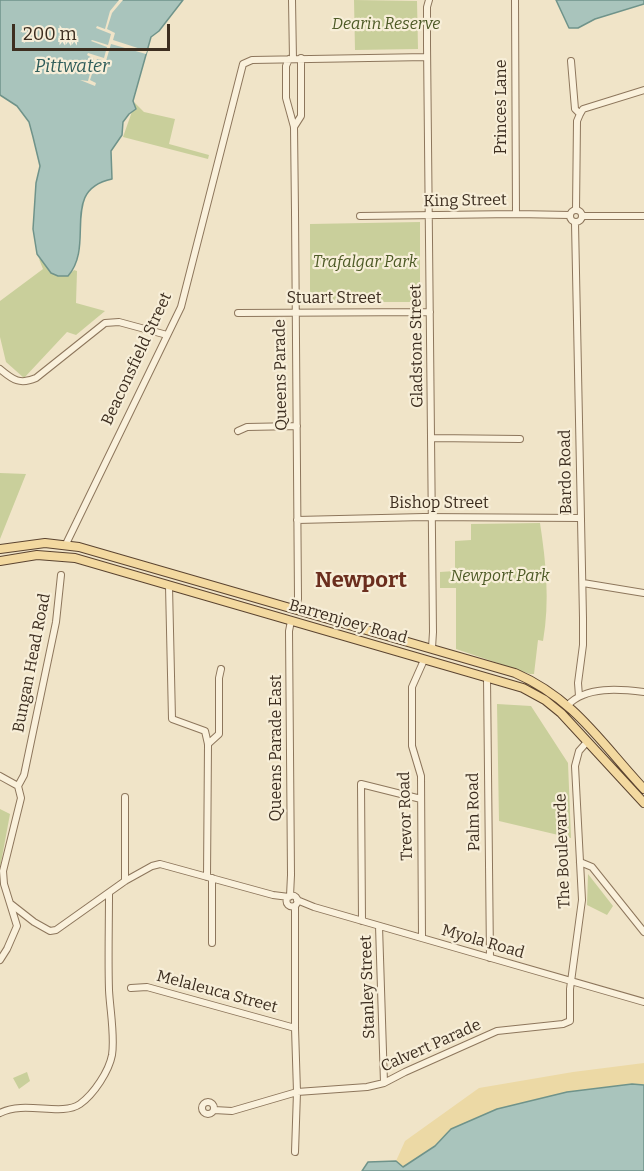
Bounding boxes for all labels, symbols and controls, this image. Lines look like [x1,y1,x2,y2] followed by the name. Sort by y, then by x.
[15,12,172,50] scale bar
[332,15,440,35] park label: Dearin Reserve
[23,23,77,45] text: 200 m
[35,56,109,78] water label: Pittwater
[492,60,512,154] street label: Princes Lane
[423,191,507,211] street label: King Street
[313,253,417,273] park label: Trafalgar Park
[406,284,428,408] street label: Gladstone Street
[286,289,382,309] street label: Stuart Street
[98,290,176,428] street label: Beaconsfield Street
[270,319,292,431] street label: Queens Parade
[556,429,576,515] street label: Bardo Road
[389,494,489,514] street label: Bishop Street
[450,567,550,587] park label: Newport Park
[315,568,407,594] district label: Newport
[9,592,55,734] street label: Bungan Head Road
[287,596,409,648] street label: Barrenjoey Road
[267,675,287,821] street label: Queens Parade East
[395,771,417,861] street label: Trevor Road
[464,773,484,851] street label: Palm Road
[551,793,575,909] street label: The Boulevarde
[439,921,527,963] street label: Myola Road
[357,935,379,1039] street label: Stanley Street
[155,967,279,1017] street label: Melaleuca Street
[378,1015,484,1077] street label: Calvert Parade

